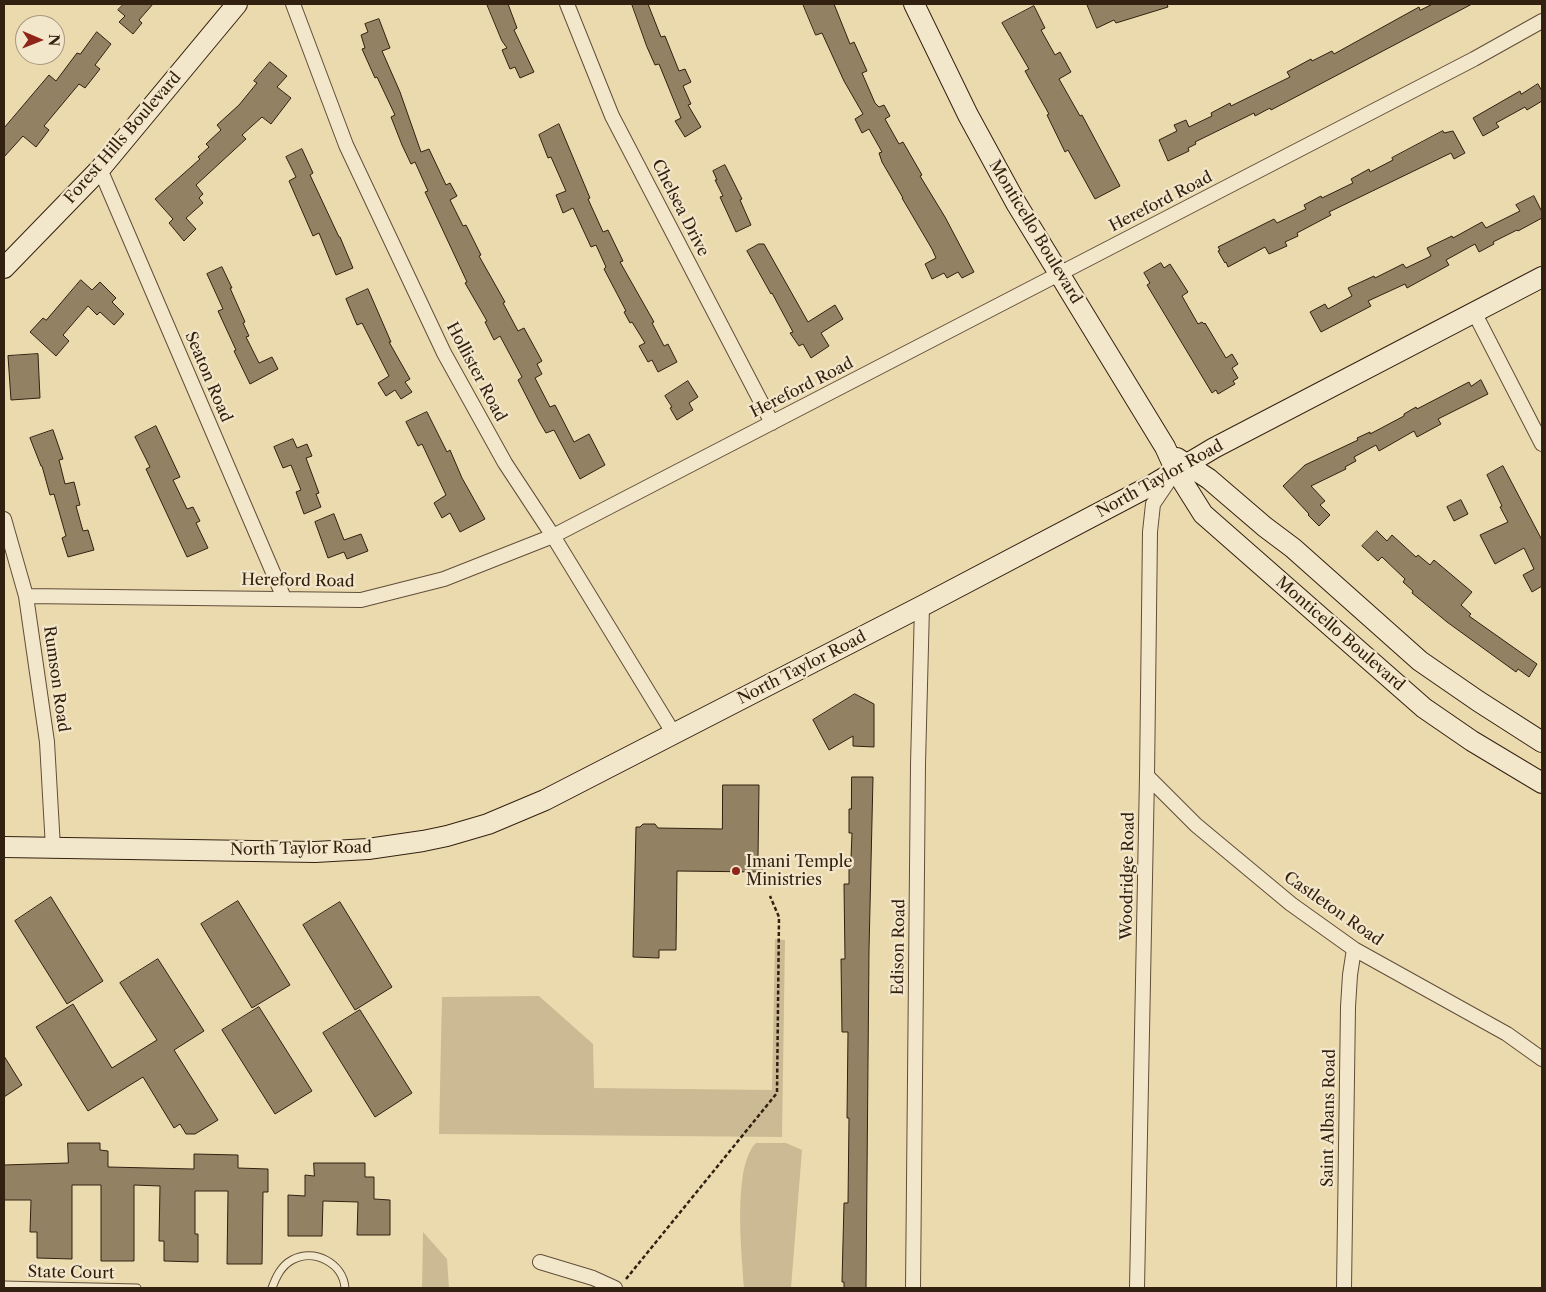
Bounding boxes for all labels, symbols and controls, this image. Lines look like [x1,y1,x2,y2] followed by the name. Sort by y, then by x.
[15,15,65,65] north arrow
[45,34,63,46] text: N
[61,68,185,208] street label: Forest Hills Boulevard
[647,156,713,260] street label: Chelsea Drive
[984,157,1086,307] street label: Monticello Boulevard
[1106,168,1216,236] street label: Hereford Road
[442,319,510,425] street label: Hollister Road
[180,329,236,425] street label: Seaton Road
[747,354,857,422] street label: Hereford Road
[1093,436,1227,522] street label: North Taylor Road
[241,570,355,592] street label: Hereford Road
[1272,573,1408,695] street label: Monticello Boulevard
[39,625,73,733] street label: Rumson Road
[734,627,870,709] street label: North Taylor Road
[1117,812,1139,940] street label: Woodridge Road
[230,838,372,860] street label: North Taylor Road
[746,852,852,890] place label: Imani Temple Ministries
[730,865,742,877] marker: Imani Temple Ministries
[1280,868,1386,950] street label: Castleton Road
[889,899,909,995] street label: Edison Road
[1318,1049,1340,1187] street label: Saint Albans Road
[27,1263,115,1283] street label: State Court

